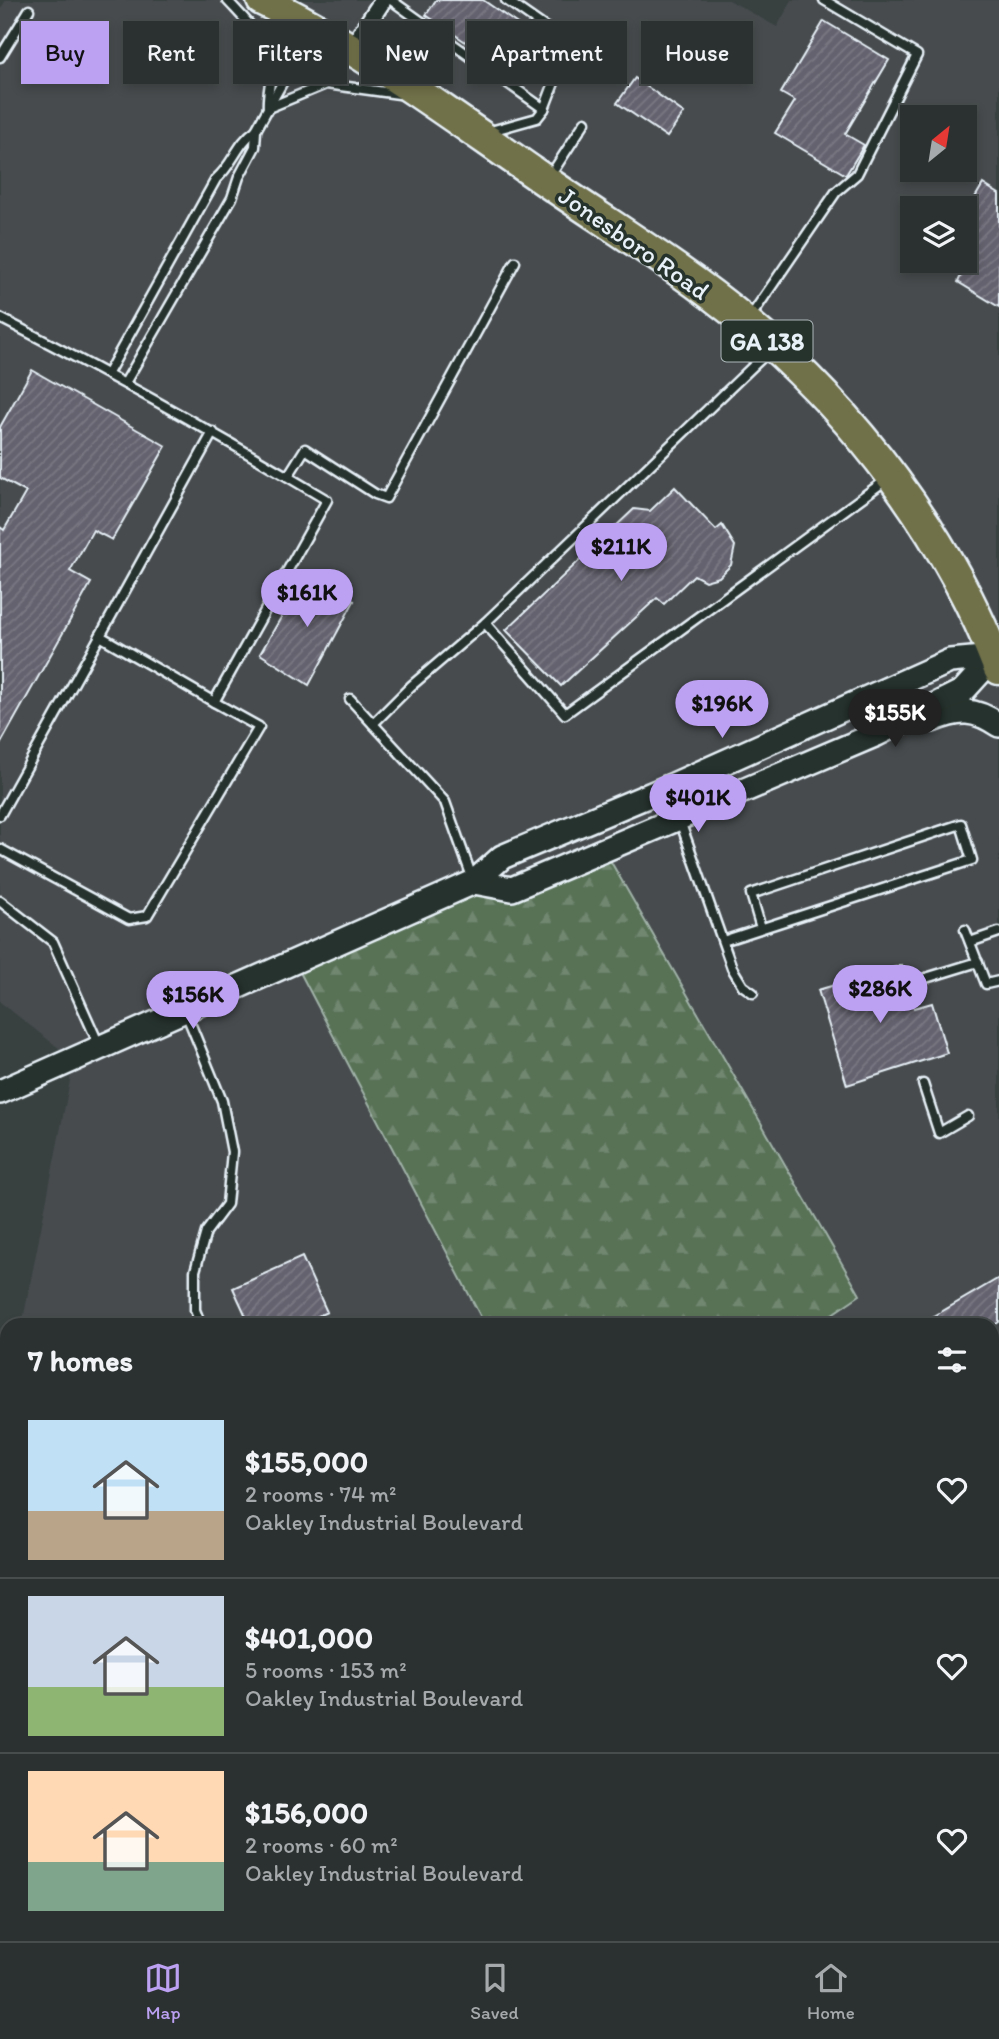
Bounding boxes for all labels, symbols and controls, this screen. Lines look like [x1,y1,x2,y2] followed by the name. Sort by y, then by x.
[21,21,109,84] chip: Buy
[123,21,219,84] chip: Rent
[233,21,347,84] chip: Filters
[361,21,453,84] chip: New
[467,21,627,84] chip: Apartment
[641,21,753,84] chip: House
[900,105,976,182] north arrow
[900,105,977,273] map controls
[552,179,716,307] street label: Jonesboro Road
[900,196,977,273] button: layers
[722,320,812,362] road number: GA 138
[572,524,670,583] pin: $211K
[591,532,651,560] text: $211K
[258,570,356,629] pin: $161K
[277,578,337,606] text: $161K
[673,680,771,740] pin: $196K
[691,689,753,717] text: $196K
[846,690,944,749] pin: $155K
[864,698,926,726] text: $155K
[649,774,747,834] pin: $401K
[665,783,731,811] text: $401K
[831,965,929,1025] pin: $286K
[144,972,242,1031] pin: $156K
[848,974,912,1002] text: $286K
[162,980,224,1008] text: $156K
[933,1341,971,1379] icon: filters
[28,1342,133,1379] text: 7 homes
[245,1443,368,1480] text: $155,000
[84,1448,168,1532] icon: home
[933,1471,971,1509] icon: heart
[245,1480,397,1508] text: 2 rooms · 74 m²
[245,1508,523,1536] text: Oakley Industrial Boulevard
[245,1619,373,1656] text: $401,000
[84,1624,168,1708] icon: home
[933,1647,971,1685] icon: heart
[245,1656,407,1684] text: 5 rooms · 153 m²
[245,1684,523,1712] text: Oakley Industrial Boulevard
[245,1794,368,1831] text: $156,000
[84,1799,168,1883] icon: home
[933,1822,971,1860] icon: heart
[245,1831,398,1859] text: 2 rooms · 60 m²
[245,1859,523,1887] text: Oakley Industrial Boulevard
[144,1959,182,2024] tab: Map
[470,1959,519,2024] tab: Saved
[807,1959,855,2024] tab: Home

